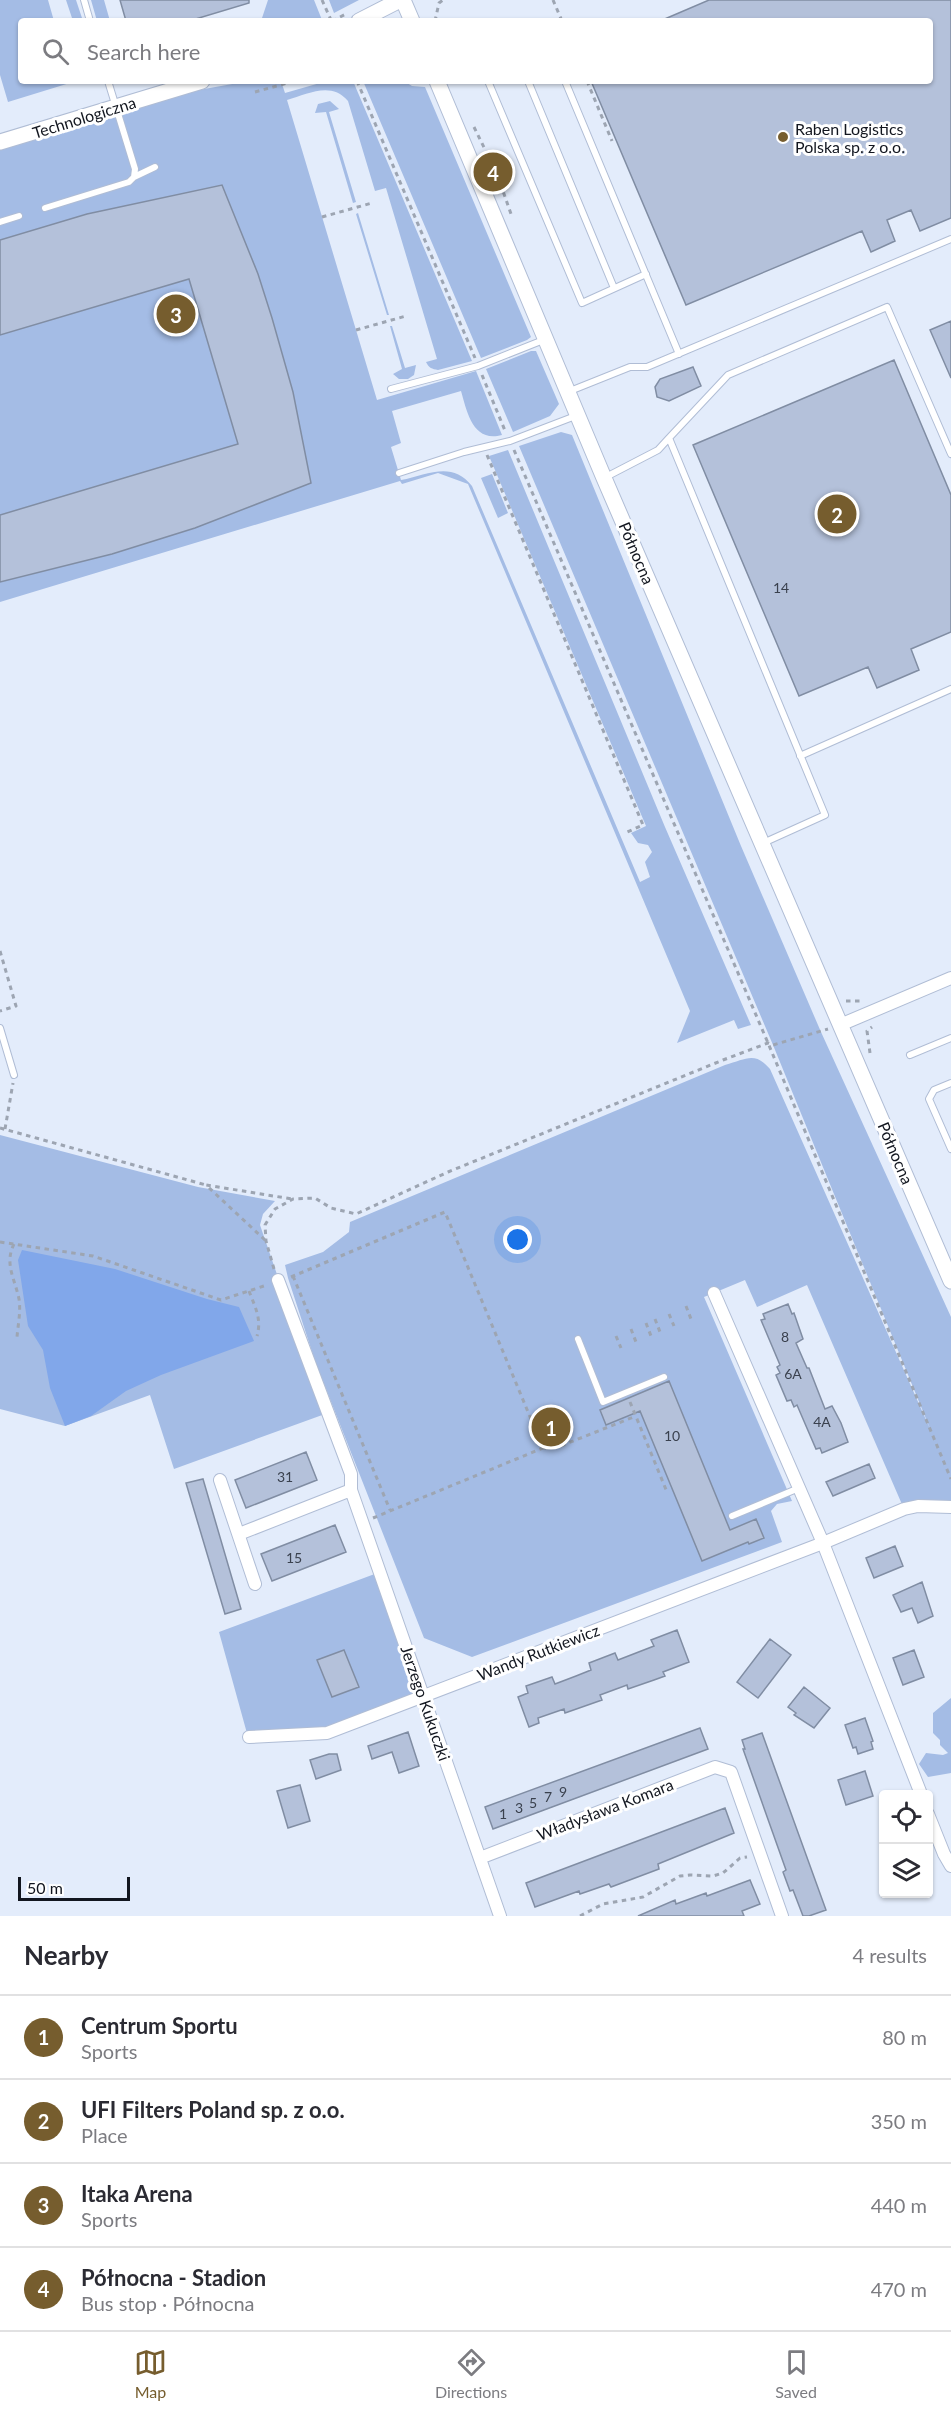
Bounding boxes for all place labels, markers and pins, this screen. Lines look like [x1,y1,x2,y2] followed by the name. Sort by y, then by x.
[795,119,905,156] place label: Raben Logistics Polska sp. z o.o.
[776,130,790,144] marker: Raben Logistics Polska sp. z o.o.
[474,150,512,195] pin: 4
[156,292,195,336] pin: 3
[818,492,856,536] pin: 2
[532,1404,570,1450] pin: 1

